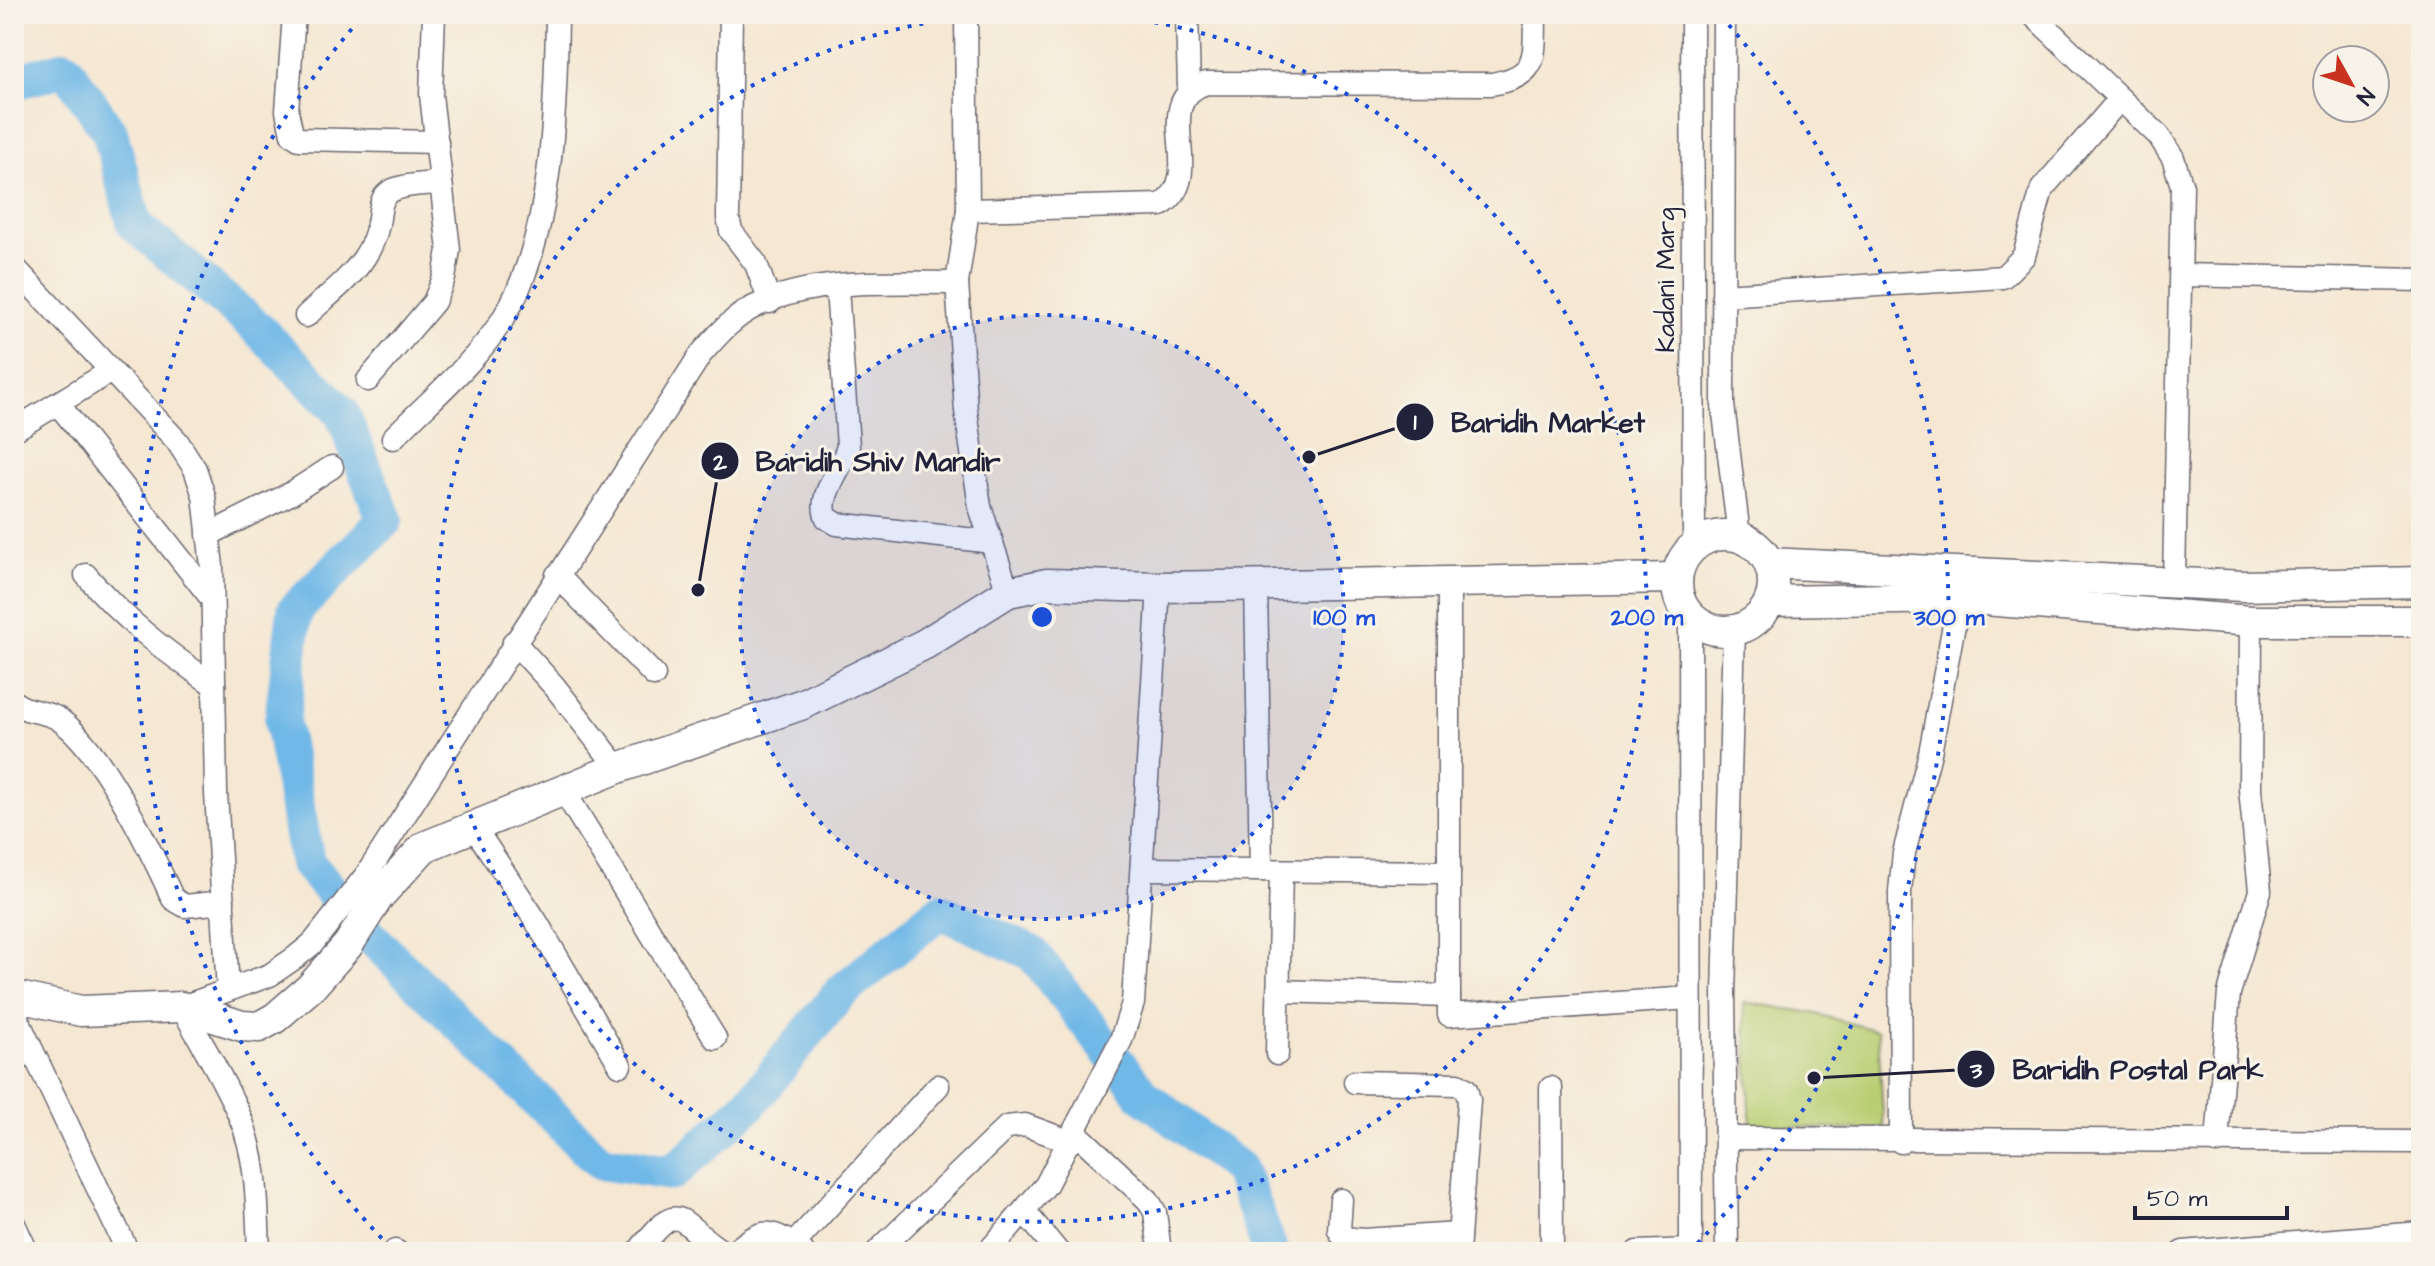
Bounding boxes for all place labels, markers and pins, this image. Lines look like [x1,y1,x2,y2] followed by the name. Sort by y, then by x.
[1395,396,1661,448] callout: Baridih Market
[700,435,1016,487] callout: Baridih Shiv Mandir
[1028,603,1056,631] centre of rings
[1956,1043,2280,1095] callout: Baridih Postal Park

